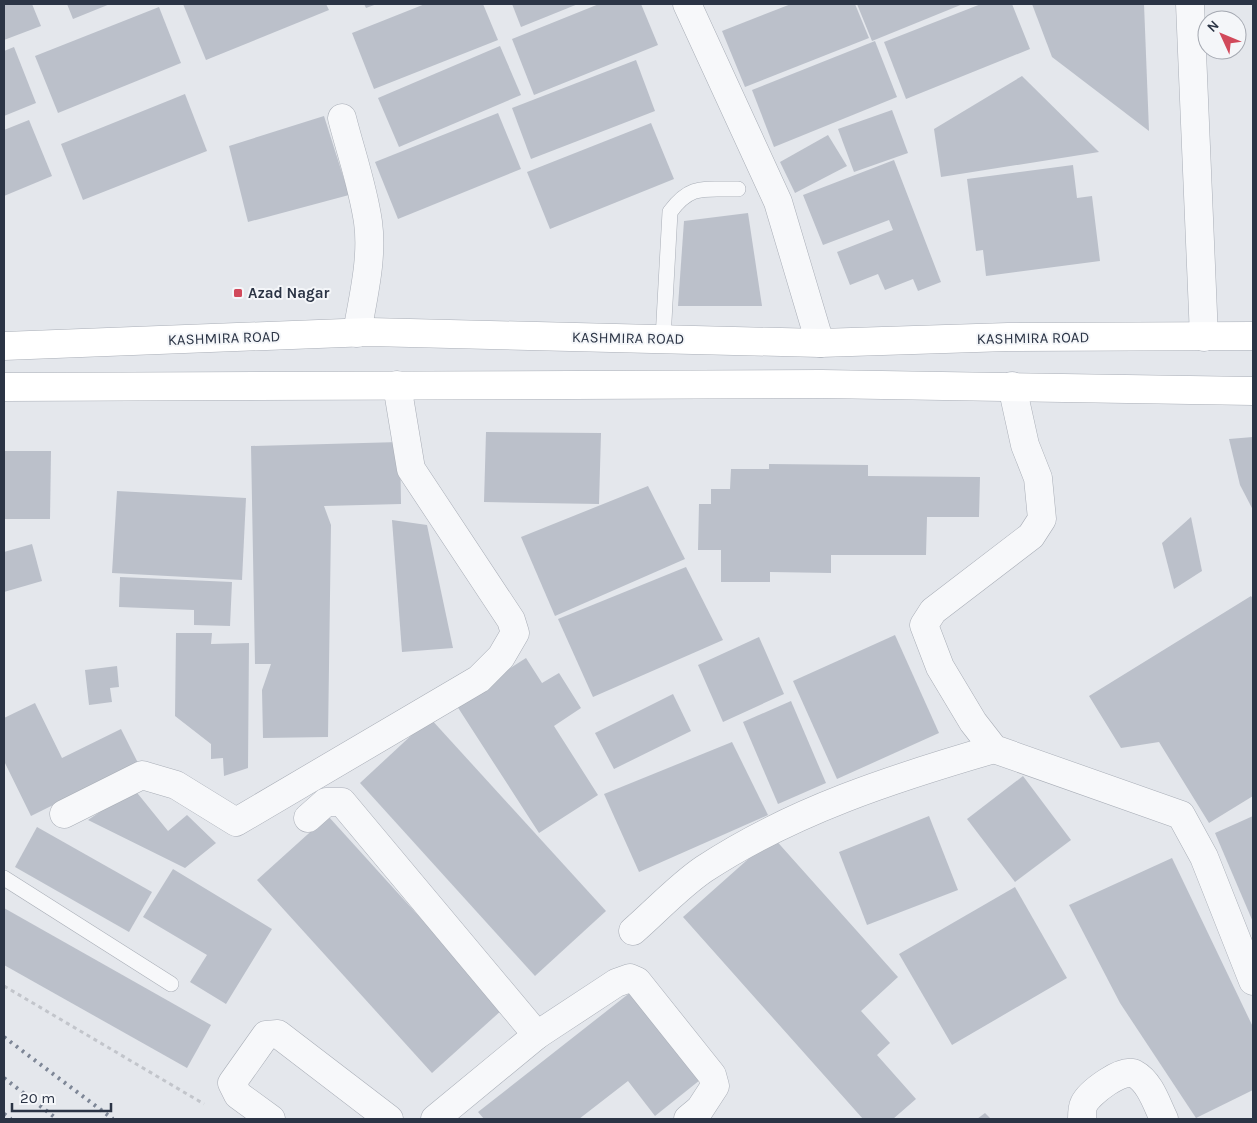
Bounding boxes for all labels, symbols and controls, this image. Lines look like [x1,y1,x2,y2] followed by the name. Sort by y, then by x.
[1197,10,1247,60] north arrow
[1203,17,1223,36] text: N
[248,284,330,302] place label: Azad Nagar
[232,287,244,299] marker: Azad Nagar
[167,327,281,349] street label: KASHMIRA ROAD
[572,328,684,348] street label: KASHMIRA ROAD
[977,328,1089,348] street label: KASHMIRA ROAD
[12,1080,111,1112] scale bar
[20,1089,55,1107] text: 20 m

